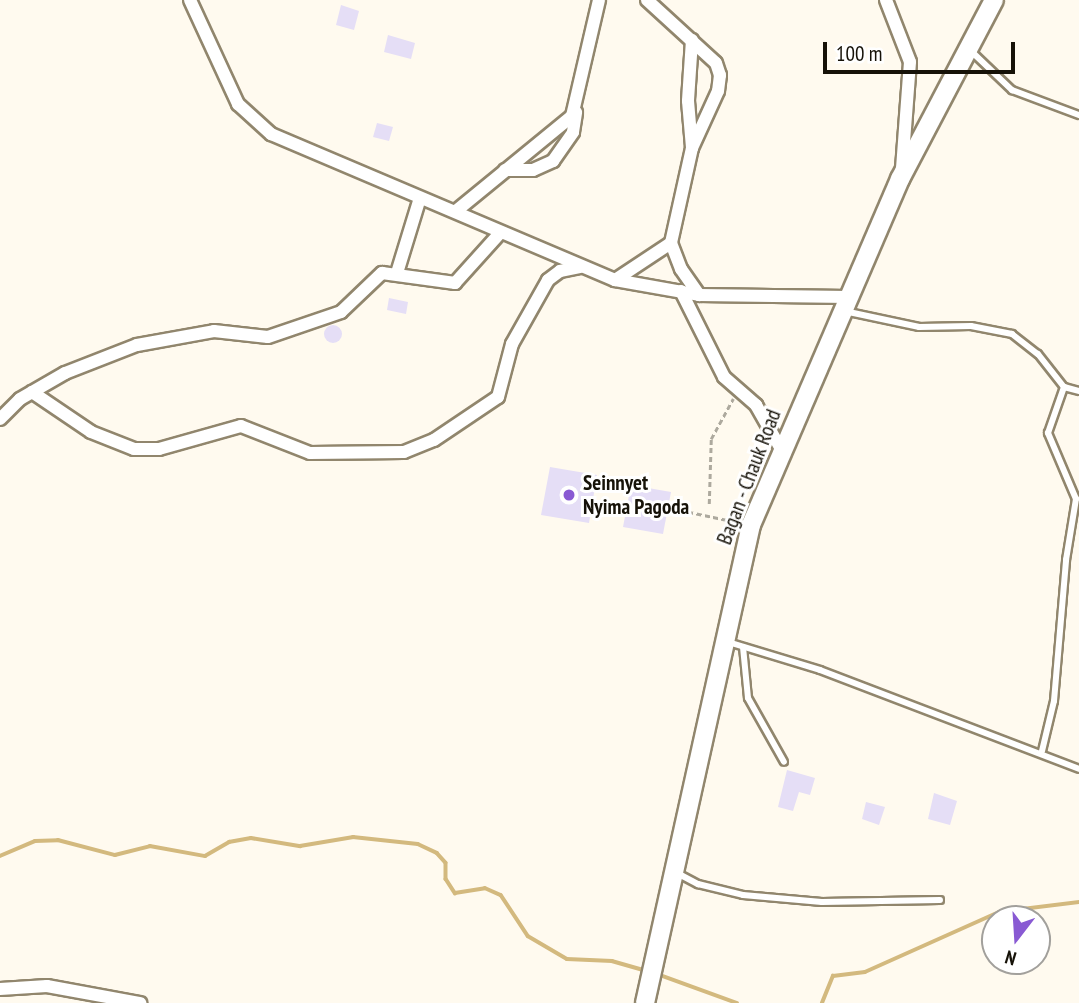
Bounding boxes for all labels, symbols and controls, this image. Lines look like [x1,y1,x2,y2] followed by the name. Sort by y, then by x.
[827,28,1020,72] scale bar
[836,40,882,67] text: 100 m
[711,405,787,549] street label: Bagan - Chauk Road
[583,470,689,520] place label: Seinnyet Nyima Pagoda
[561,487,577,503] marker: Seinnyet Nyima Pagoda
[981,905,1051,975] north arrow
[1002,945,1019,971] text: N

